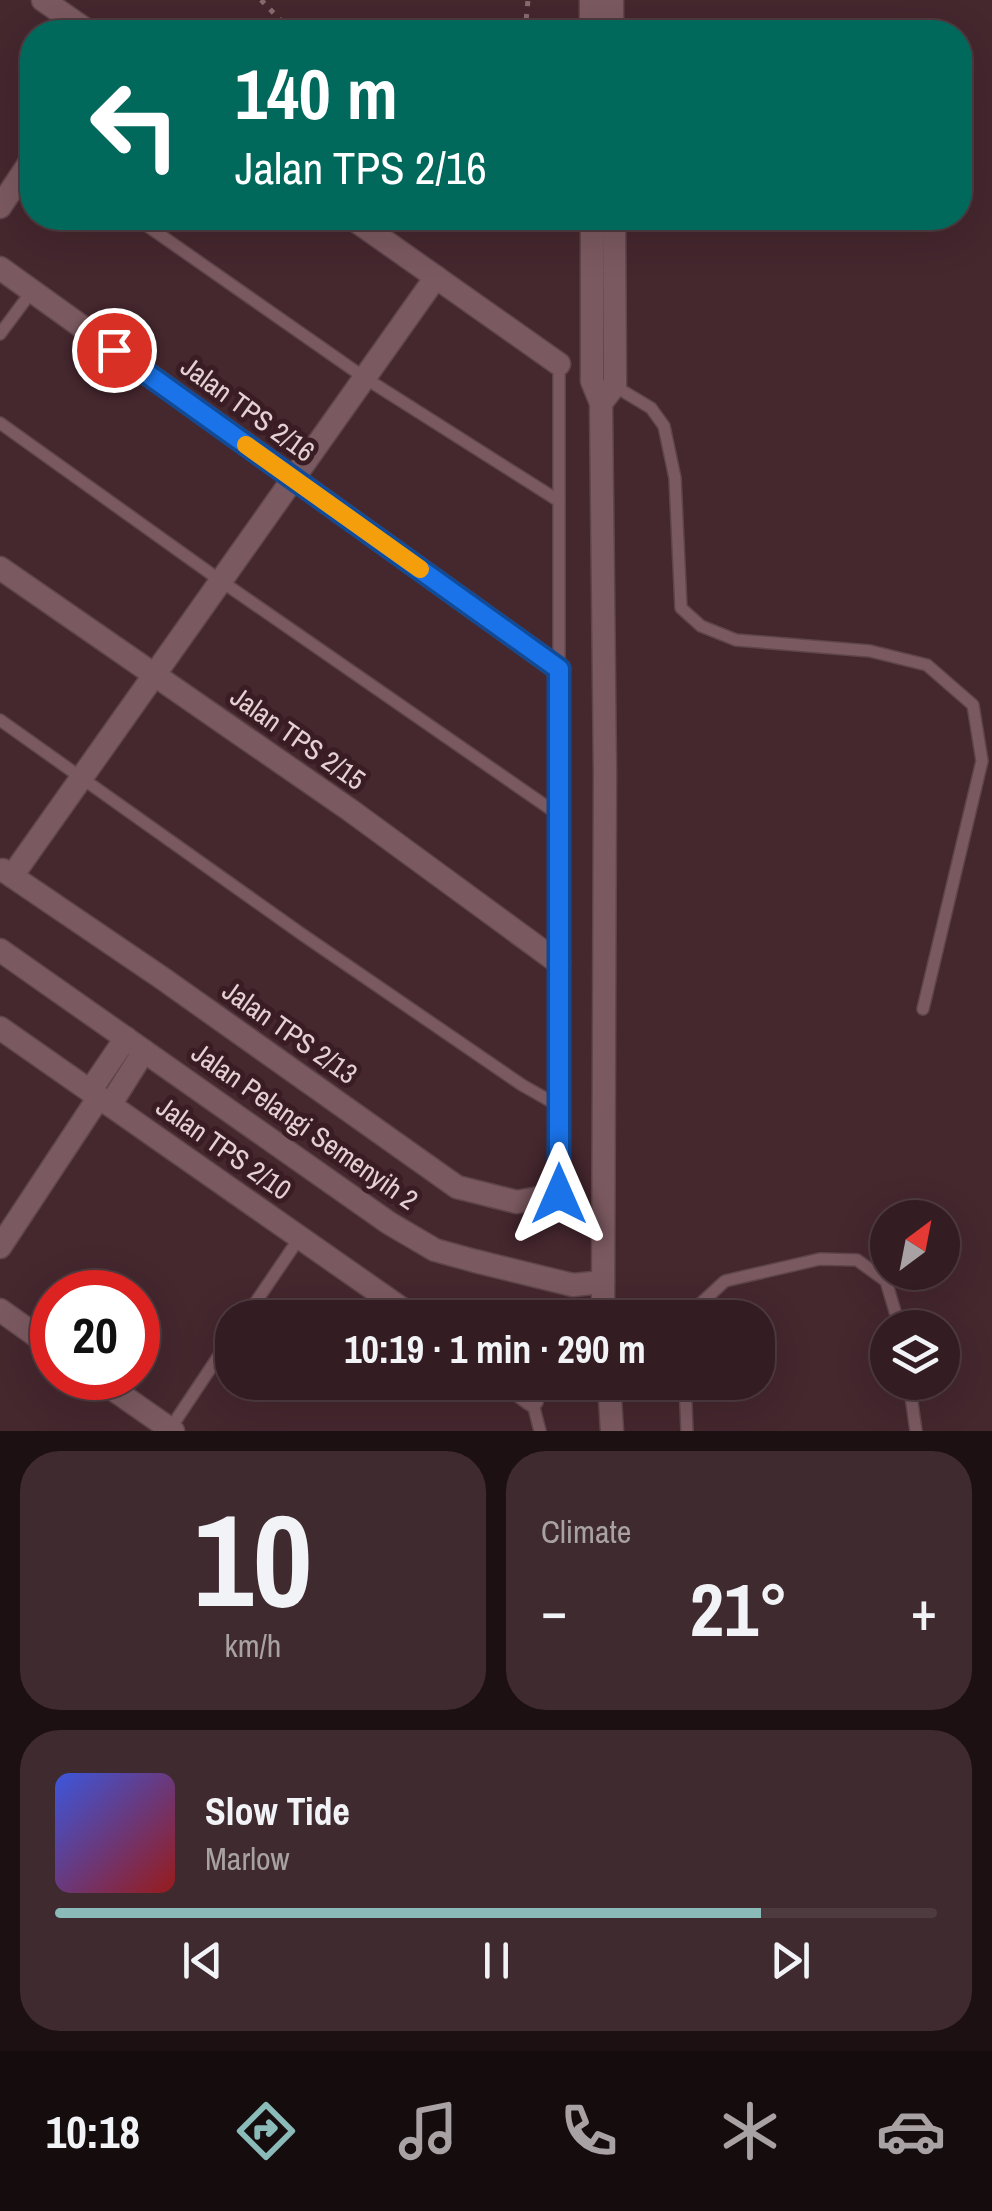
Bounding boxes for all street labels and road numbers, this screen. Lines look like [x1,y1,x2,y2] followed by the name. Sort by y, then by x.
[173,348,323,470] street label: Jalan TPS 2/16
[223,678,373,798] street label: Jalan TPS 2/15
[215,972,365,1092] street label: Jalan TPS 2/13
[184,1034,426,1218] street label: Jalan Pelangi Semenyih 2
[149,1088,299,1208] street label: Jalan TPS 2/10

